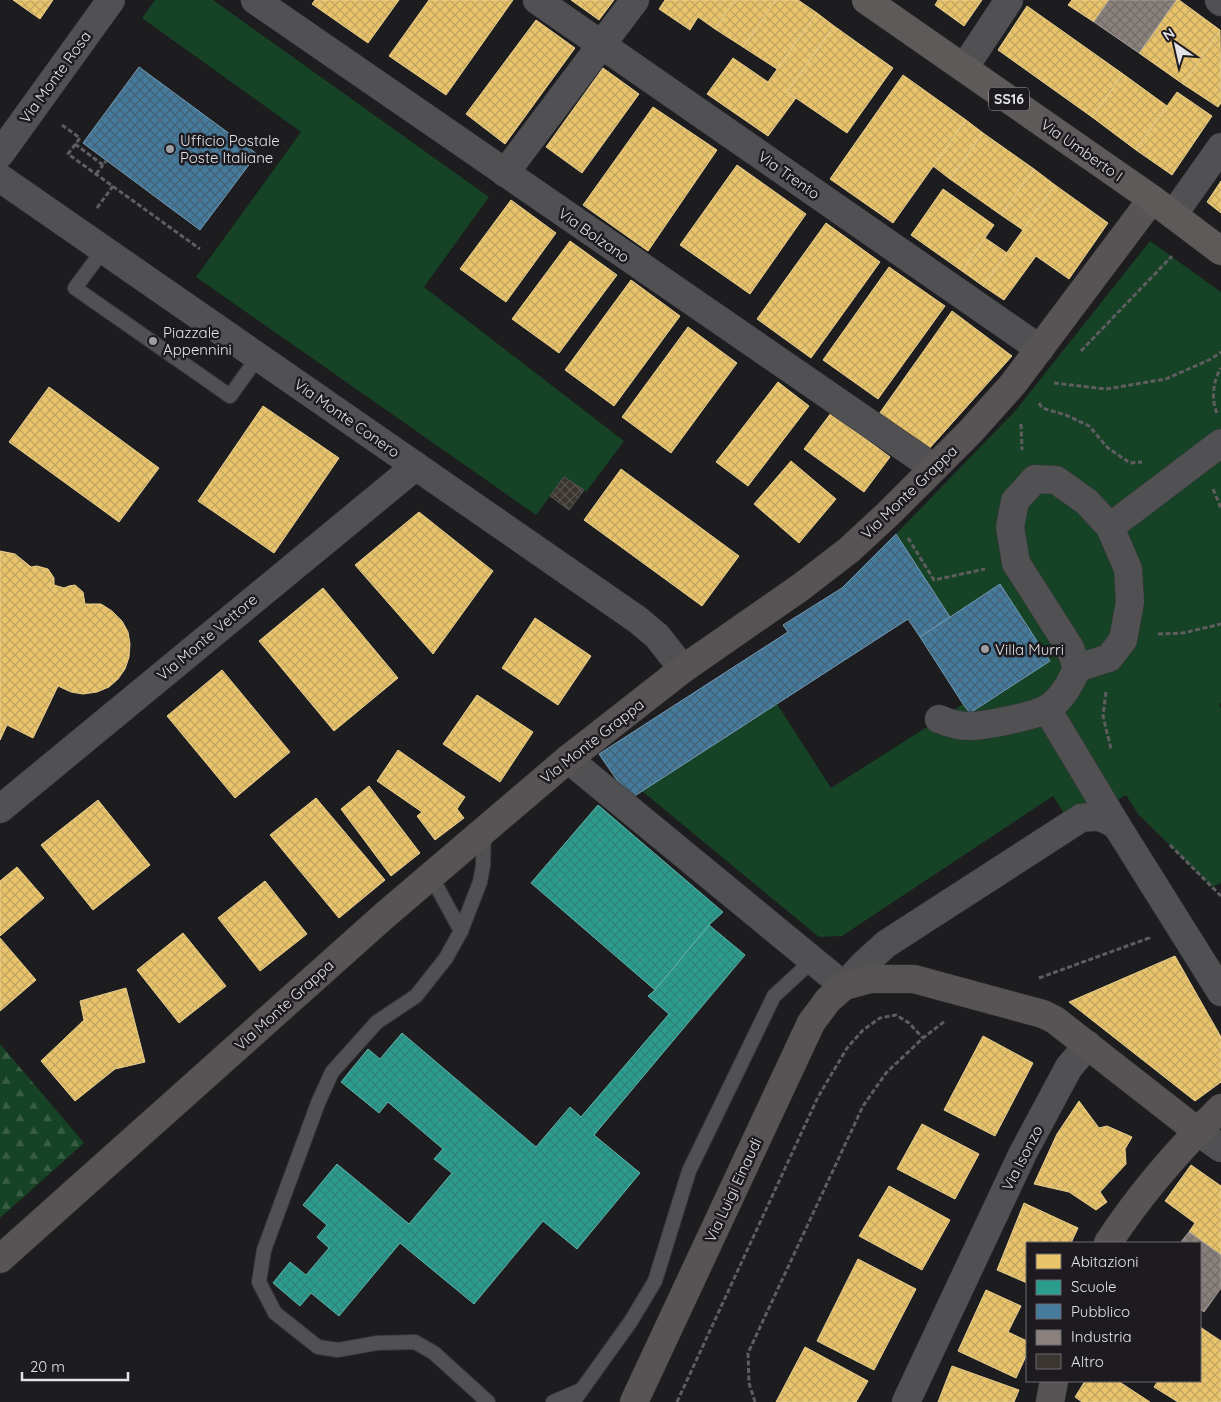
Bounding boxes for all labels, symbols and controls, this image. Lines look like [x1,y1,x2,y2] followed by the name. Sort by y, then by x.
[1151,20,1201,70] north arrow
[1159,24,1178,45] text: N
[15,27,95,127] street label: Via Monte Rosa
[989,88,1029,110] road number: SS16
[1037,115,1127,185] street label: Via Umberto I
[180,131,280,167] place label: Ufficio Postale Poste Italiane
[164,143,176,155] marker: Ufficio Postale Poste Italiane
[754,147,824,203] street label: Via Trento
[555,204,633,266] street label: Via Bolzano
[163,323,232,359] place label: Piazzale Appennini
[147,335,159,347] marker: Piazzale Appennini
[291,374,403,462] street label: Via Monte Conero
[857,441,961,543] street label: Via Monte Grappa
[153,589,261,685] street label: Via Monte Vettore
[995,640,1064,659] place label: Villa Murri
[979,643,991,655] marker: Villa Murri
[536,695,648,787] street label: Via Monte Grappa
[231,956,337,1054] street label: Via Monte Grappa
[997,1122,1047,1194] street label: Via Isonzo
[701,1135,765,1245] street label: Via Luigi Einaudi
[1026,1242,1201,1382] legend
[1071,1252,1139,1271] text: Abitazioni
[1071,1277,1117,1296] text: Scuole
[1071,1302,1130,1321] text: Pubblico
[1071,1327,1131,1346] text: Industria
[22,1350,129,1382] scale bar
[1071,1352,1104,1371] text: Altro
[30,1357,65,1376] text: 20 m

